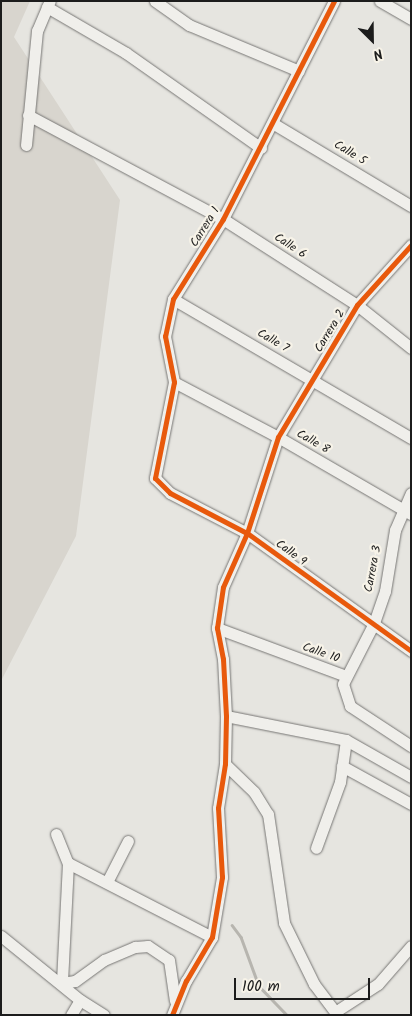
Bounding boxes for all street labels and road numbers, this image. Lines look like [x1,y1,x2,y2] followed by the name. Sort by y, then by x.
[331,138,369,168] street label: Calle 5
[187,204,223,250] street label: Carrera 1
[271,230,309,262] street label: Calle 6
[312,307,348,355] street label: Carrera 2
[254,326,292,356] street label: Calle 7
[294,427,332,457] street label: Calle 8
[273,537,309,569] street label: Calle 9
[361,544,385,594] street label: Carrera 3
[300,640,342,666] street label: Calle 10

